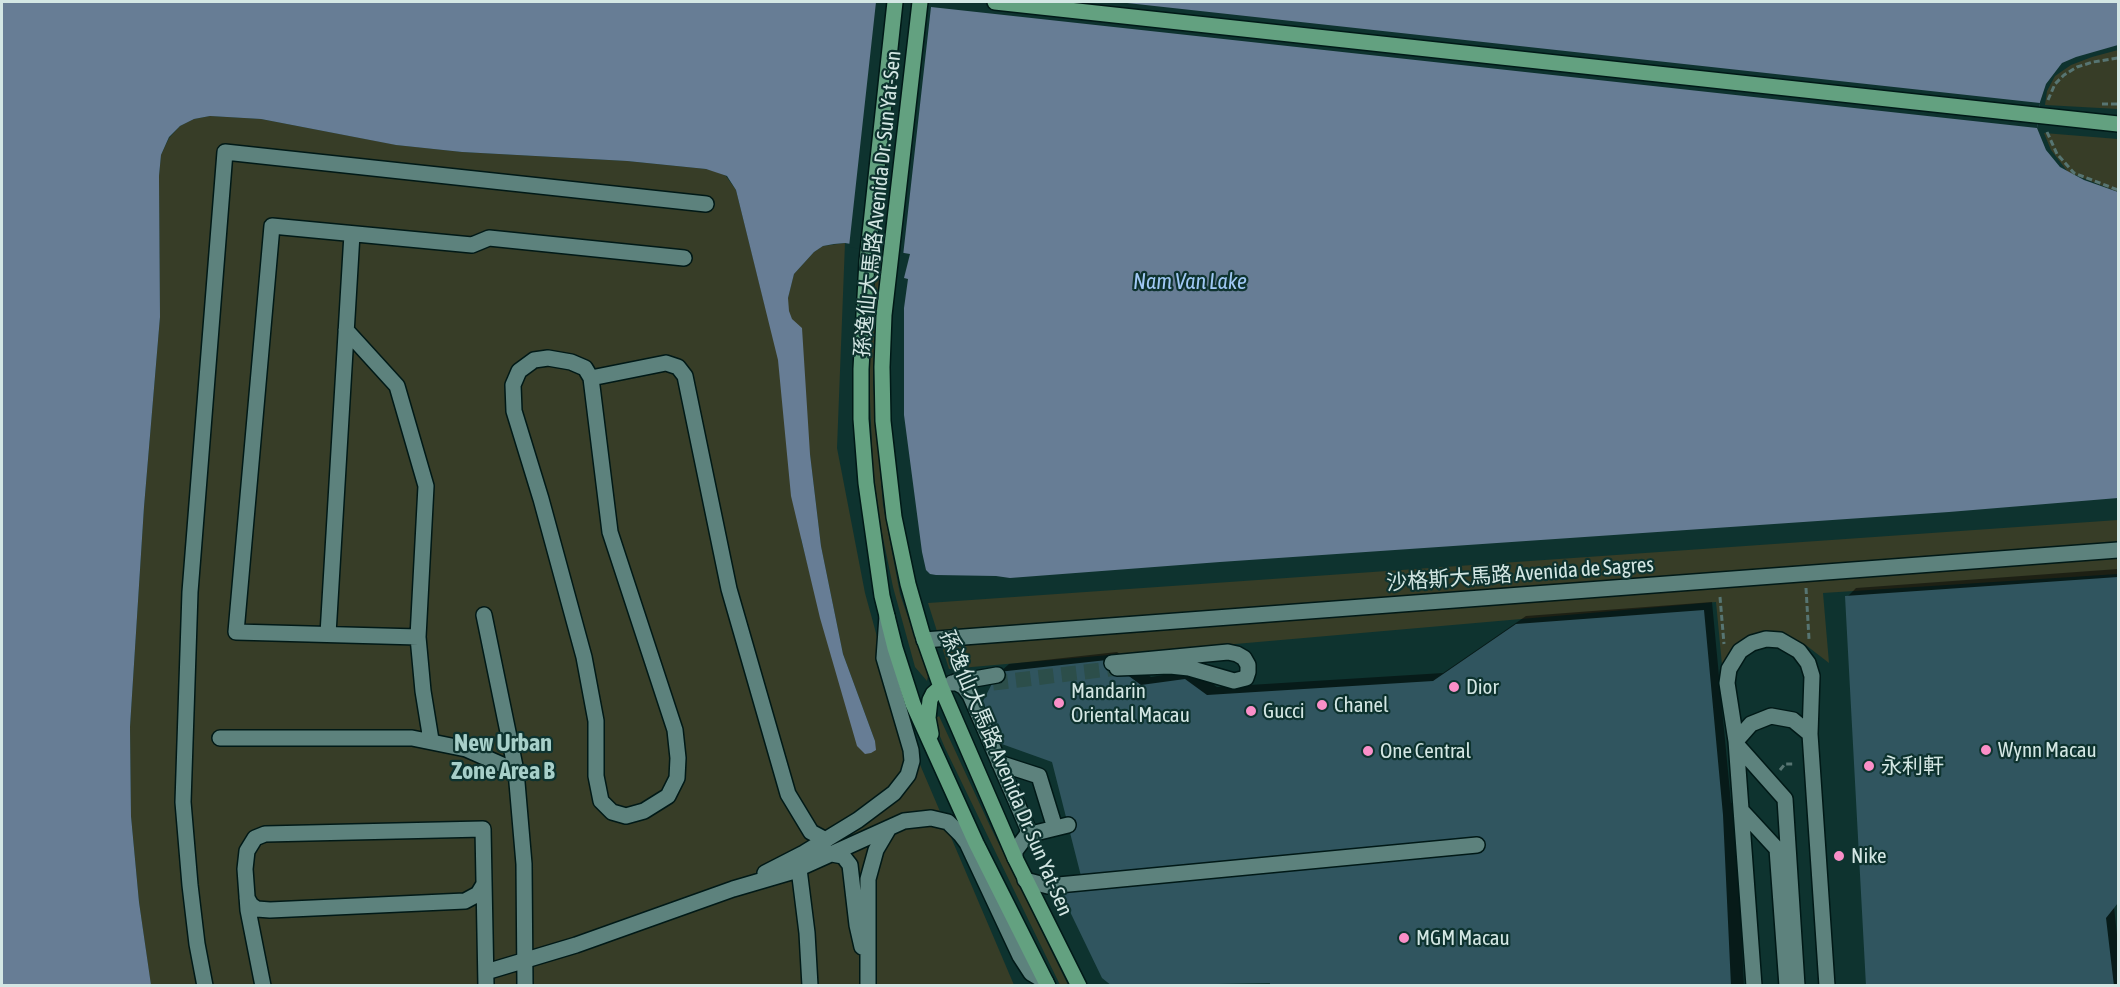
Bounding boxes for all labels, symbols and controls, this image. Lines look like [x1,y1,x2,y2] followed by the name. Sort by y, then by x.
[849,49,907,359] street label: 孫逸仙大馬路 Avenida Dr. Sun Yat-Sen
[1133,269,1247,295] water label: Nam Van Lake
[1386,552,1654,596] street label: 沙格斯大馬路 Avenida de Sagres
[934,626,1078,920] street label: 孫逸仙大馬路 Avenida Dr. Sun Yat-Sen
[1466,674,1499,700] place label: Dior
[1071,678,1190,728] place label: Mandarin Oriental Macau
[1447,680,1461,694] marker: Dior
[1334,692,1389,718] place label: Chanel
[1052,696,1066,710] marker: Mandarin Oriental Macau
[1263,698,1305,724] place label: Gucci
[1315,698,1329,712] marker: Chanel
[1244,704,1258,718] marker: Gucci
[451,729,555,785] district label: New Urban Zone Area B
[1998,737,2097,763] place label: Wynn Macau
[1380,738,1471,764] place label: One Central
[1979,743,1993,757] marker: Wynn Macau
[1361,744,1375,758] marker: One Central
[1881,753,1944,779] place label: 永利軒
[1862,759,1876,773] marker: 永利軒
[1851,843,1887,869] place label: Nike
[1832,849,1846,863] marker: Nike
[1416,925,1510,951] place label: MGM Macau
[1397,931,1411,945] marker: MGM Macau

